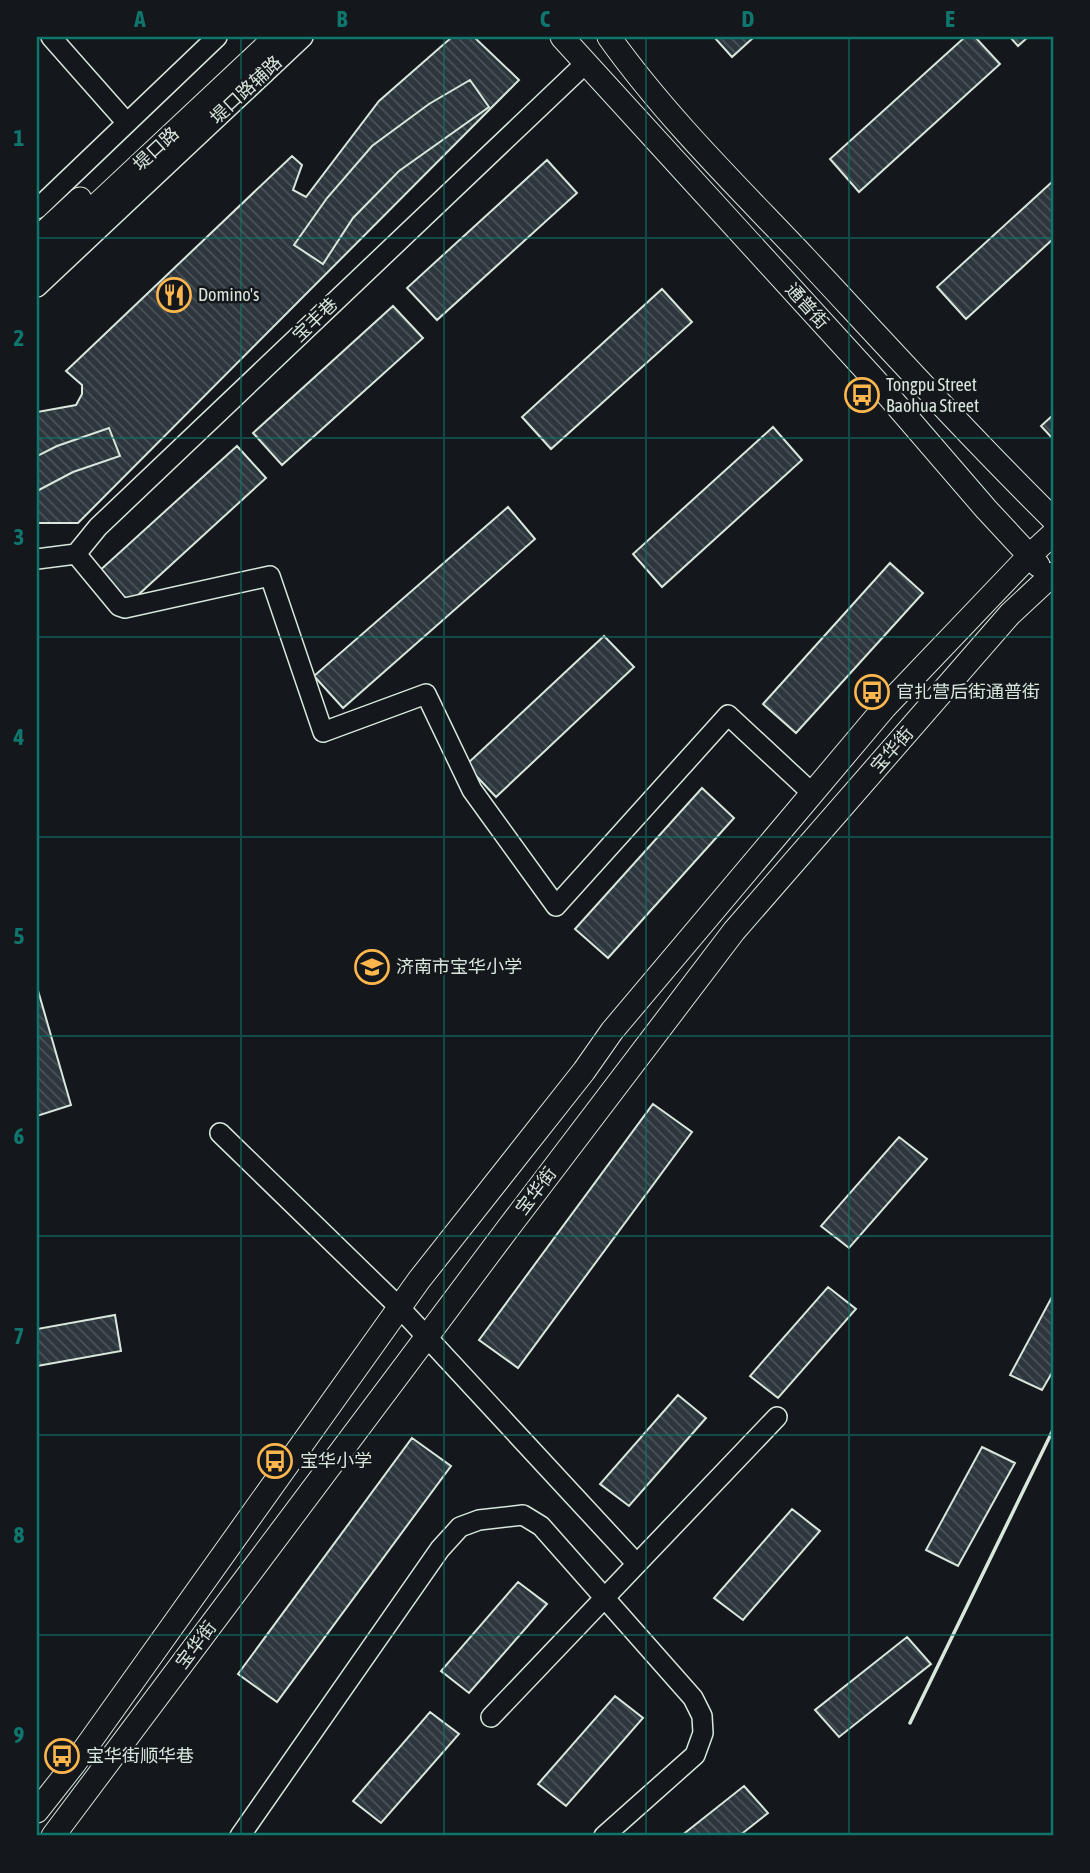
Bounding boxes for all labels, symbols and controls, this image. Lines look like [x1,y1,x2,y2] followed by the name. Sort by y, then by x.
[133,6,146,32] text: A
[337,6,348,32] text: B
[540,6,551,32] text: C
[742,6,755,32] text: D
[945,6,955,32] text: E
[206,51,286,128] street label: 堤口路辅路
[129,123,183,175] street label: 堤口路
[14,125,25,151] text: 1
[155,276,193,314] restaurant icon: Domino's
[782,279,833,333] street label: 通普街
[198,284,259,305] place label: Domino's
[288,293,341,346] street label: 宝丰巷
[14,325,24,351] text: 2
[886,374,979,416] place label: Tongpu Street Baohua Street
[843,376,881,414] bus stop icon: Tongpu Street Baohua Street
[14,524,24,550] text: 3
[853,673,891,711] bus stop icon: 官扎营后街通普街
[896,681,1040,702] place label: 官扎营后街通普街
[866,722,917,777] street label: 宝华街
[13,724,25,750] text: 4
[14,923,25,949] text: 5
[353,948,391,986] school or university icon: 济南市宝华小学
[396,956,522,977] place label: 济南市宝华小学
[14,1123,25,1149] text: 6
[511,1163,560,1219] street label: 宝华街
[14,1323,24,1349] text: 7
[256,1442,294,1480] bus stop icon: 宝华小学
[300,1450,372,1471] place label: 宝华小学
[14,1522,25,1548] text: 8
[171,1617,220,1673] street label: 宝华街
[14,1722,25,1748] text: 9
[43,1737,81,1775] bus stop icon: 宝华街顺华巷
[86,1745,194,1766] place label: 宝华街顺华巷

